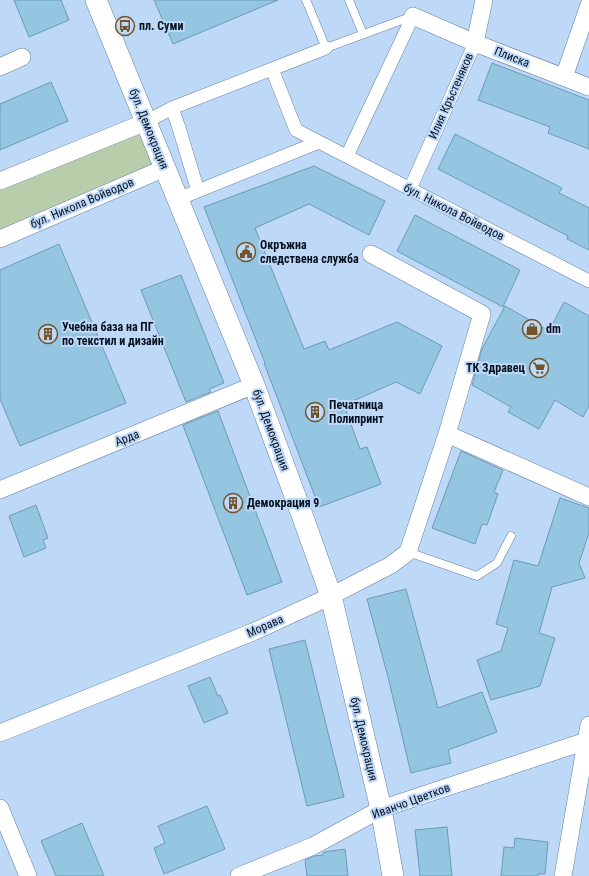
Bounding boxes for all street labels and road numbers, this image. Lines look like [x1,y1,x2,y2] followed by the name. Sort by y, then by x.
[492,44,532,70] street label: Плиска
[426,51,476,141] street label: Илия Кръстеняков
[126,87,172,171] street label: бул. Демокрация
[28,175,136,231] street label: бул. Никола Войводов
[401,181,507,243] street label: бул. Никола Войводов
[250,387,292,473] street label: бул. Демокрация
[113,427,141,449] street label: Арда
[245,612,286,640] street label: Морава
[348,696,380,782] street label: бул. Демокрация
[370,780,452,822] street label: Иванчо Цветков

